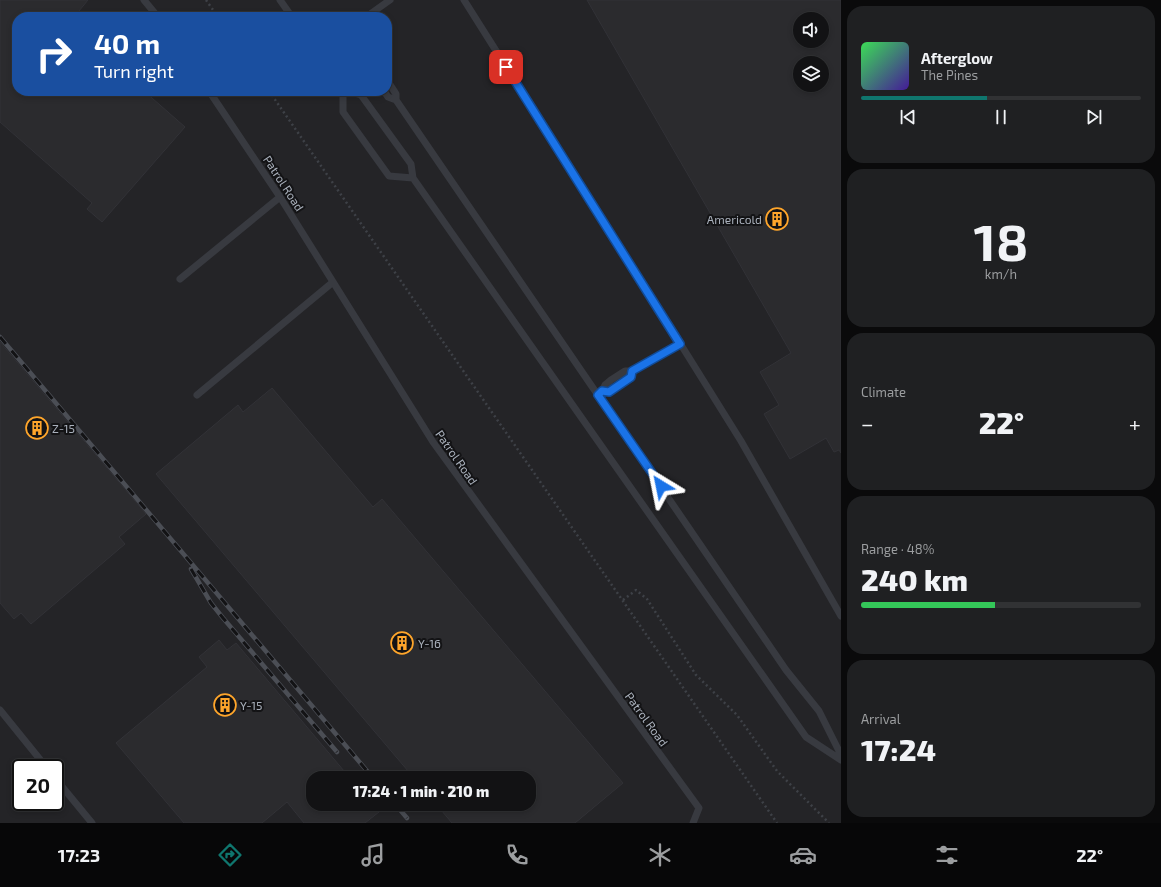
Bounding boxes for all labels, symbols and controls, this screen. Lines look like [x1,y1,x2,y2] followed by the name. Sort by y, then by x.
[793,12,829,92] map controls
[793,12,829,48] button: sound
[94,26,160,60] text: 40 m
[28,28,80,80] icon: right
[921,49,993,67] text: Afterglow
[489,50,523,84] pin
[495,56,517,78] icon: arrive
[793,56,829,92] button: layers
[94,60,174,82] text: Turn right
[921,67,978,83] text: The Pines
[897,106,919,128] icon: previous
[990,106,1012,128] icon: pause
[1083,106,1105,128] icon: next
[261,153,307,213] street label: Patrol Road
[764,206,790,232] building icon: Americold
[974,209,1028,271] text: 18
[707,212,762,226] place label: Americold
[985,266,1017,282] text: km/h
[861,384,906,400] text: Climate
[979,404,1024,440] text: 22°
[861,410,874,436] text: −
[1129,410,1141,436] text: +
[24,415,50,441] building icon: Z-15
[52,421,75,435] place label: Z-15
[433,427,481,487] street label: Patrol Road
[640,465,682,507] position arrow
[861,541,934,557] text: Range · 48%
[861,561,968,597] text: 240 km
[389,630,415,656] building icon: Y-16
[418,636,441,650] place label: Y-16
[623,689,671,749] street label: Patrol Road
[212,692,238,718] building icon: Y-15
[240,698,262,712] place label: Y-15
[861,711,901,727] text: Arrival
[861,731,936,767] text: 17:24
[12,759,64,811] speed limit sign: 20
[353,782,489,800] text: 17:24 · 1 min · 210 m
[216,841,244,869] icon: directions
[359,841,387,869] icon: music
[503,841,531,869] icon: phone
[646,841,674,869] icon: climate
[789,841,817,869] icon: car
[933,841,961,869] icon: filters
[58,844,100,866] text: 17:23
[1076,844,1103,866] text: 22°

